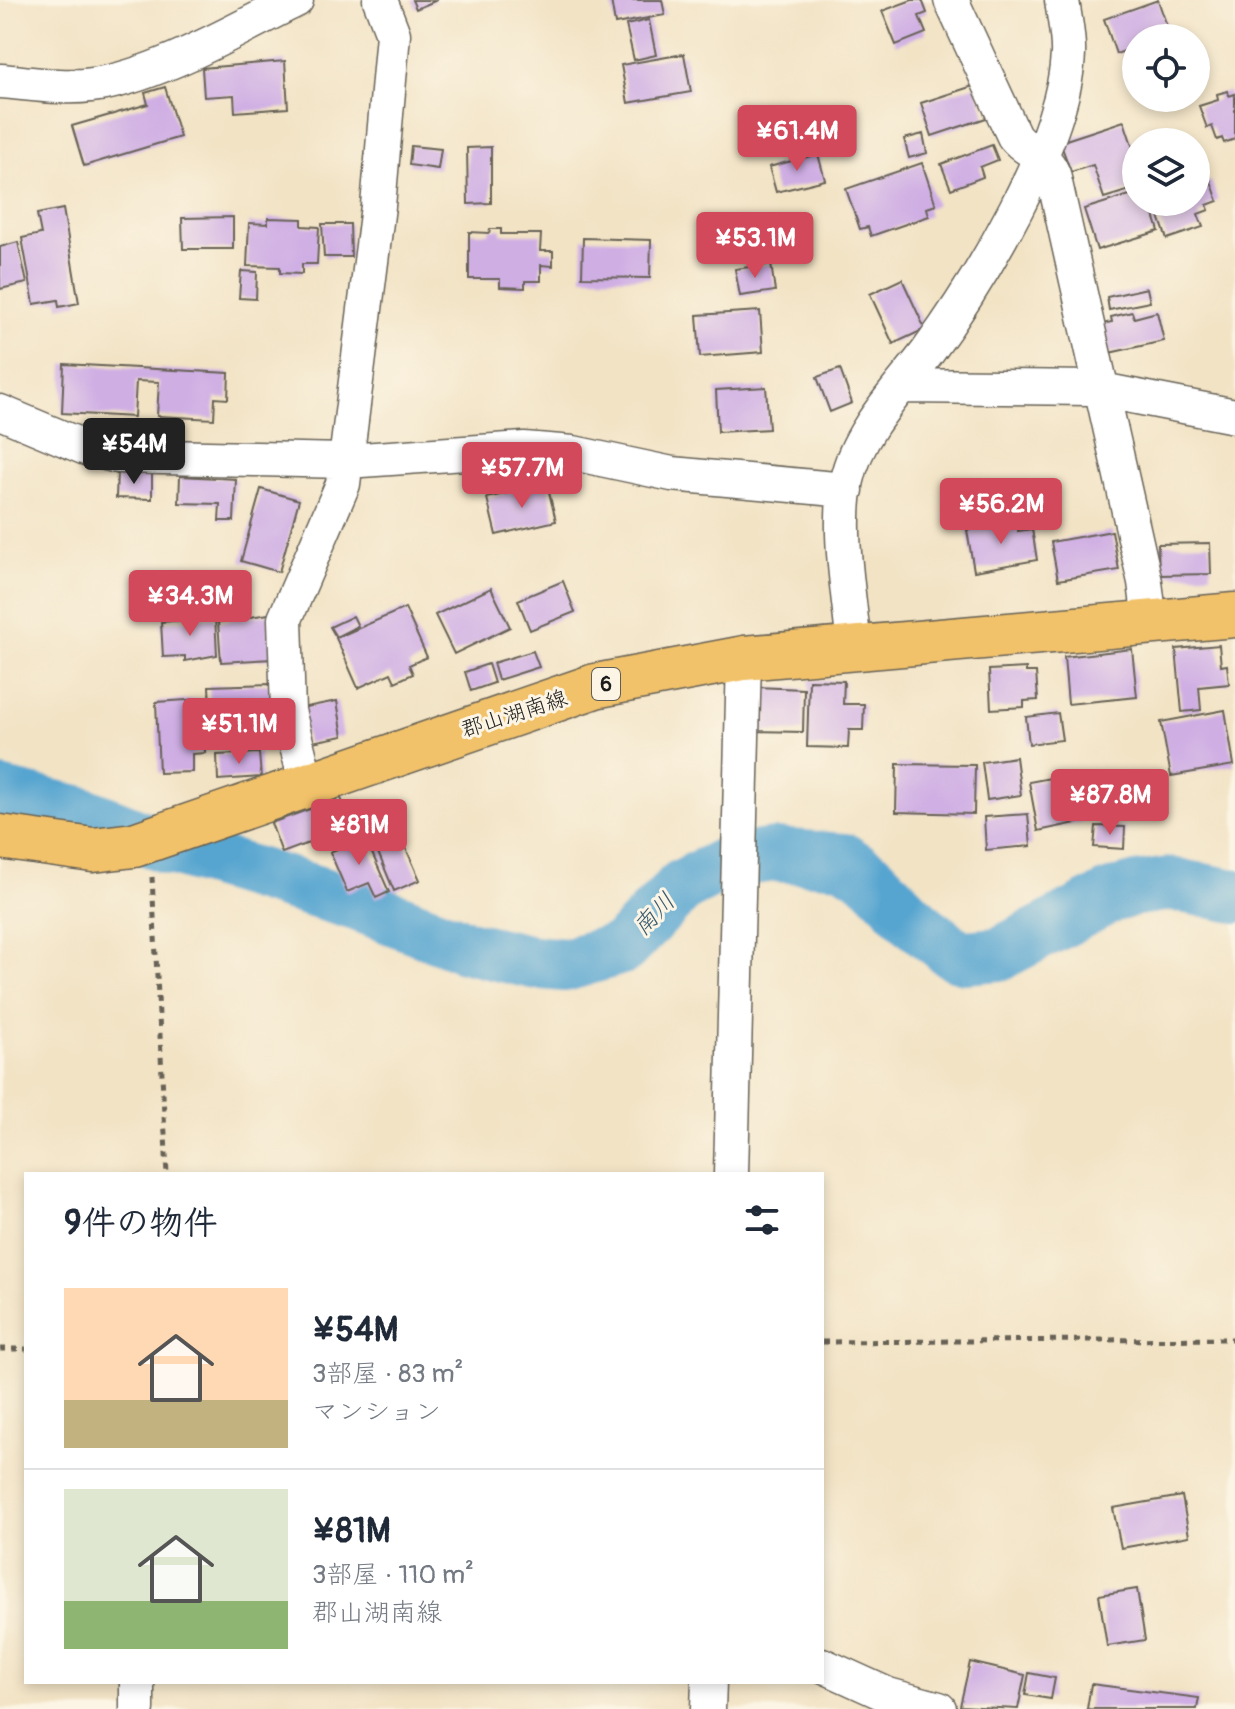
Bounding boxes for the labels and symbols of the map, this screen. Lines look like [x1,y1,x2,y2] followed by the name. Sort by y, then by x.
[732,105,862,173] pin: ¥61.4M
[690,212,820,280] pin: ¥53.1M
[87,418,181,486] pin: ¥54M
[457,442,587,510] pin: ¥57.7M
[936,478,1066,546] pin: ¥56.2M
[125,570,255,638] pin: ¥34.3M
[592,668,620,700] road number: 6
[458,684,571,744] street label: 郡山湖南線
[174,698,304,766] pin: ¥51.1M
[1045,769,1175,837] pin: ¥87.8M
[312,799,406,867] pin: ¥81M
[627,887,681,942] water label: 南川

